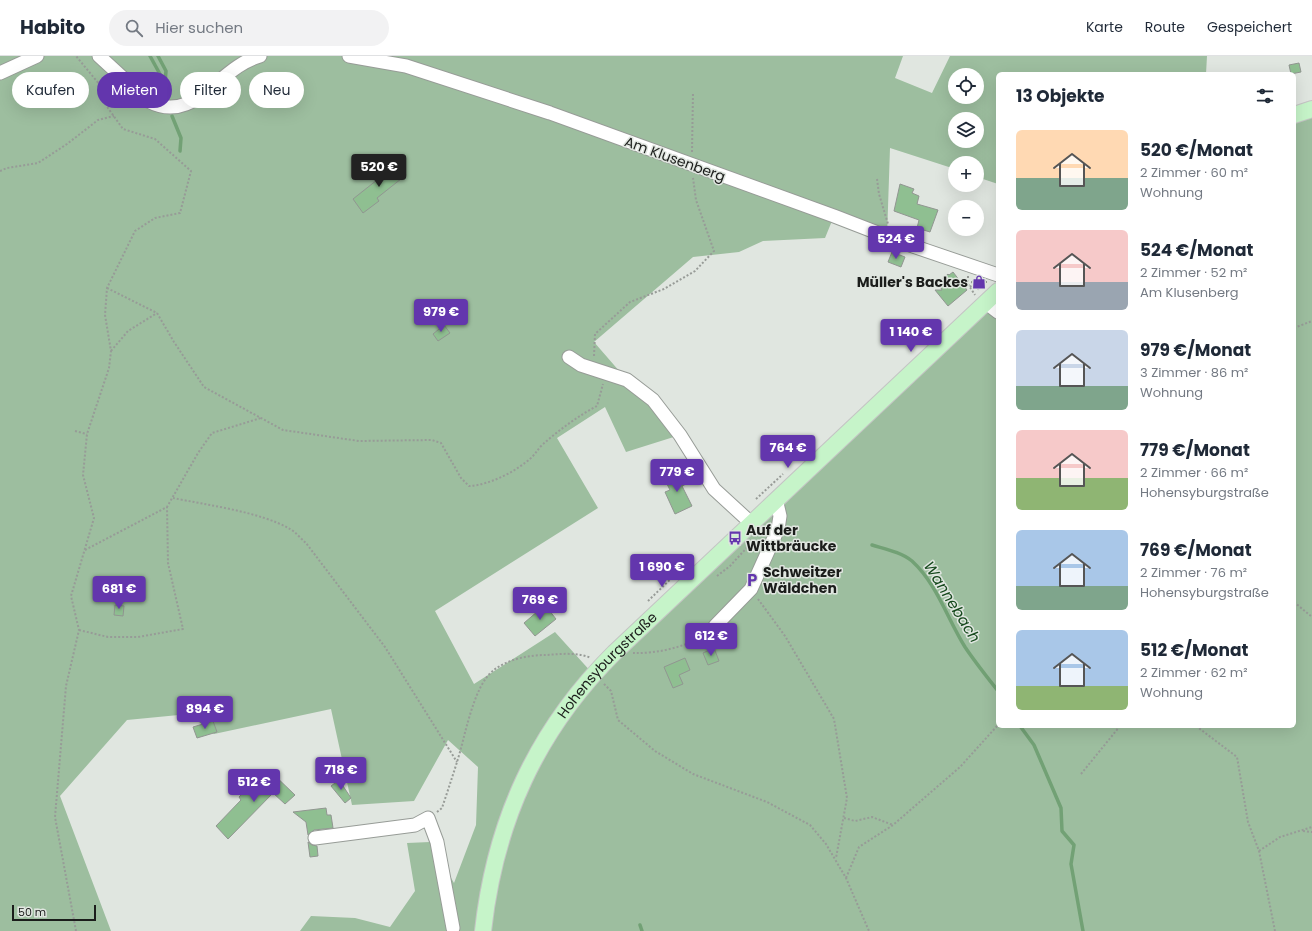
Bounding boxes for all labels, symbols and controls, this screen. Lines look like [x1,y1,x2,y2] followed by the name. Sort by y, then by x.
[109,10,389,46] search box
[20,14,85,41] text: Habito
[123,17,145,39] icon: search
[155,17,243,38] text: Hier suchen
[1086,17,1123,37] text: Karte
[1145,17,1185,37] text: Route
[1207,17,1292,37] text: Gespeichert
[948,68,984,236] map controls
[948,68,984,104] button: locate
[12,72,89,108] chip: Kaufen
[97,72,172,108] chip: Mieten
[180,72,241,108] chip: Filter
[249,72,304,108] chip: Neu
[1016,84,1105,108] text: 13 Objekte
[1254,85,1276,107] icon: filters
[948,112,984,148] button: layers
[622,131,728,187] street label: Am Klusenberg
[1140,138,1253,162] text: 520 €/Monat
[1048,146,1096,194] icon: home
[351,154,407,188] pin: 520 €
[948,156,984,192] button: +
[360,157,398,176] text: 520 €
[1140,163,1248,182] text: 2 Zimmer · 60 m²
[1140,183,1203,202] text: Wohnung
[948,200,984,236] button: −
[868,226,924,260] pin: 524 €
[877,229,915,248] text: 524 €
[1140,238,1253,262] text: 524 €/Monat
[1048,246,1096,294] icon: home
[1140,263,1247,282] text: 2 Zimmer · 52 m²
[857,272,968,292] place label: Müller's Backes
[971,274,987,290] shop icon: Müller's Backes
[1140,283,1239,302] text: Am Klusenberg
[413,299,469,333] pin: 979 €
[423,302,459,321] text: 979 €
[874,319,948,353] pin: 1 140 €
[890,322,932,341] text: 1 140 €
[1140,338,1251,362] text: 979 €/Monat
[1048,346,1096,394] icon: home
[1140,363,1248,382] text: 3 Zimmer · 86 m²
[1140,383,1203,402] text: Wohnung
[760,435,816,469] pin: 764 €
[769,438,807,457] text: 764 €
[1140,438,1250,462] text: 779 €/Monat
[1048,446,1096,494] icon: home
[649,459,705,493] pin: 779 €
[659,462,695,481] text: 779 €
[1140,463,1248,482] text: 2 Zimmer · 66 m²
[1140,483,1269,502] text: Hohensyburgstraße
[746,520,837,556] place label: Auf der Wittbräucke
[727,530,743,546] bus stop icon: Auf der Wittbräucke
[1140,538,1252,562] text: 769 €/Monat
[1048,546,1096,594] icon: home
[625,554,699,588] pin: 1 690 €
[639,557,685,576] text: 1 690 €
[919,557,986,646] water label: Wannebach
[763,562,842,598] place label: Schweitzer Wäldchen
[1140,563,1247,582] text: 2 Zimmer · 76 m²
[744,572,760,588] parking icon: Schweitzer Wäldchen
[91,576,147,610] pin: 681 €
[102,579,136,598] text: 681 €
[1140,583,1269,602] text: Hohensyburgstraße
[512,587,568,621] pin: 769 €
[522,590,558,609] text: 769 €
[552,607,662,722] street label: Hohensyburgstraße
[683,623,739,657] pin: 612 €
[694,626,728,645] text: 612 €
[1140,638,1248,662] text: 512 €/Monat
[1048,646,1096,694] icon: home
[1140,663,1247,682] text: 2 Zimmer · 62 m²
[1140,683,1203,702] text: Wohnung
[177,696,233,730] pin: 894 €
[186,699,224,718] text: 894 €
[313,757,369,791] pin: 718 €
[324,760,358,779] text: 718 €
[226,769,282,803] pin: 512 €
[237,772,271,791] text: 512 €
[12,903,96,922] scale bar
[18,904,46,920] text: 50 m

